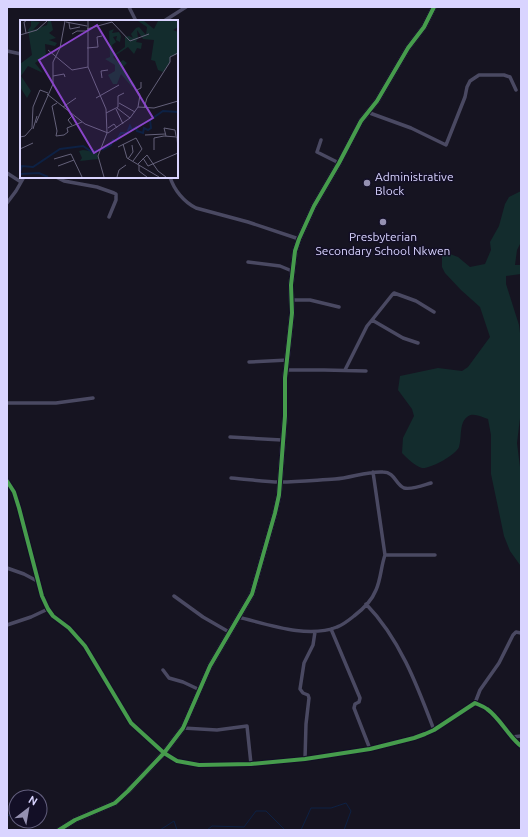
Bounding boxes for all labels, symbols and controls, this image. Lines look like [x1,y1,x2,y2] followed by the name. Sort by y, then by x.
[20,20,178,178] inset map
[375,170,454,197] place label: Administrative Block
[362,178,372,188] marker: Administrative Block
[378,217,388,227] marker: Presbyterian Secondary School Nkwen
[316,230,450,257] place label: Presbyterian Secondary School Nkwen
[8,789,48,829] north arrow
[27,793,40,808] text: N

